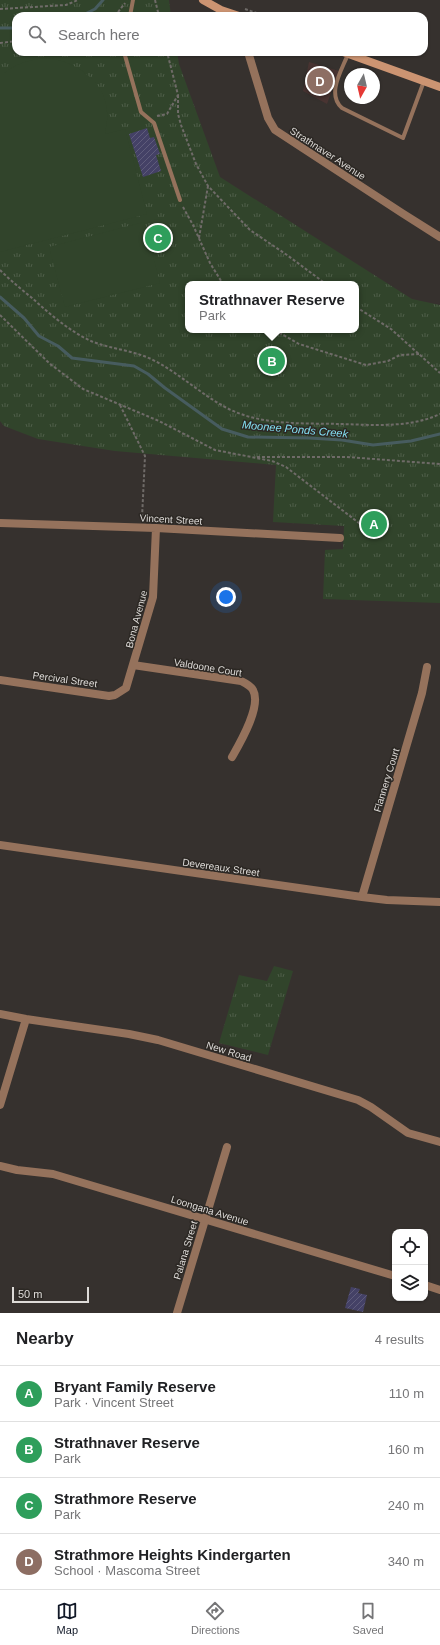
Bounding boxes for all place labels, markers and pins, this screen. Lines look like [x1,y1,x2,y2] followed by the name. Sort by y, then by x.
[307,66,333,96] pin: D
[145,223,171,253] pin: C
[259,346,285,376] pin: B
[361,509,387,539] pin: A

